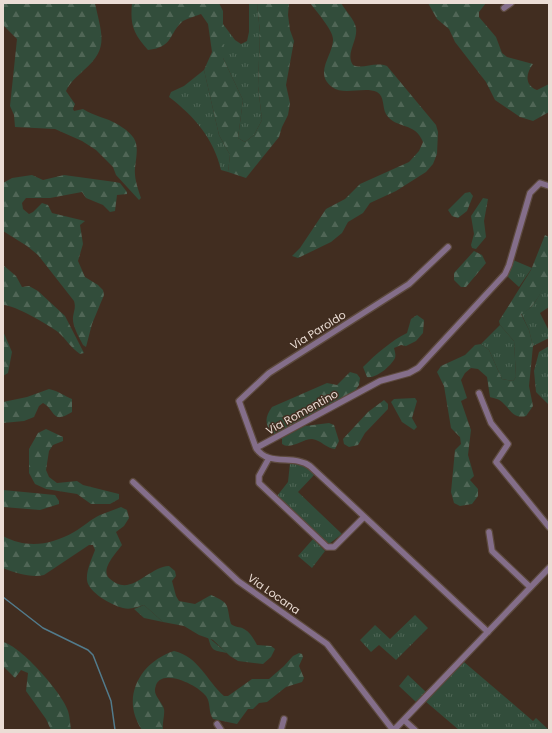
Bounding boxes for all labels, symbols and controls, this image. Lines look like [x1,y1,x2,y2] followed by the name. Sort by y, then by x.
[287,307,349,353] street label: Via Paroldo
[263,386,341,438] street label: Via Romentino
[244,570,304,618] street label: Via Locana

